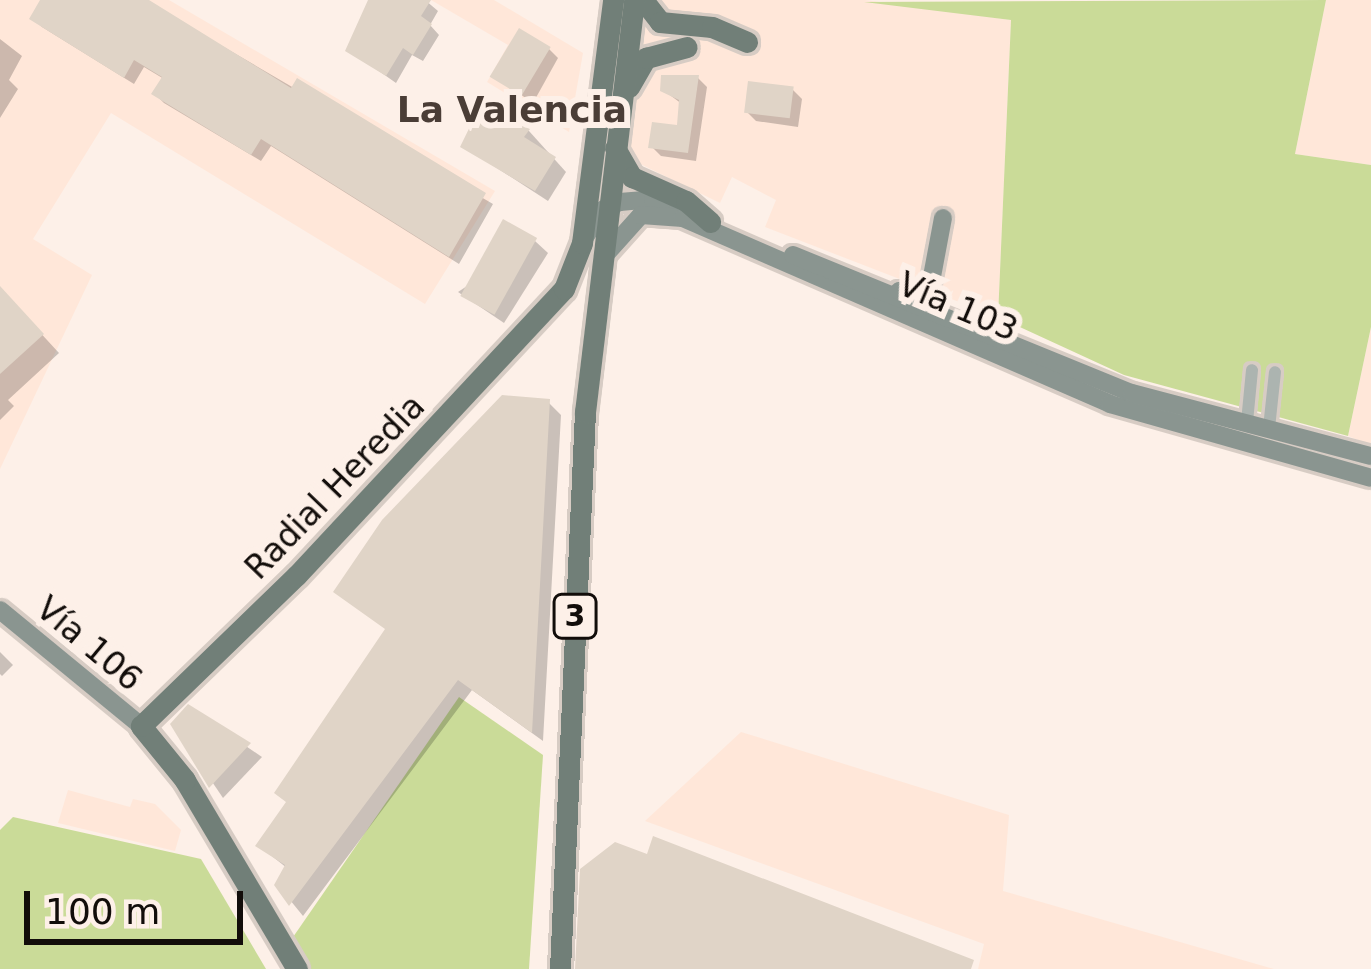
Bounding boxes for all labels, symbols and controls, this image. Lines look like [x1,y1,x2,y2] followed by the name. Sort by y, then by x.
[397,88,627,132] district label: La Valencia
[893,264,1023,350] street label: Vía 103
[237,387,433,587] street label: Radial Heredia
[28,589,150,699] street label: Vía 106
[551,592,599,640] road number: 3
[30,867,249,941] scale bar
[45,891,160,932] text: 100 m

